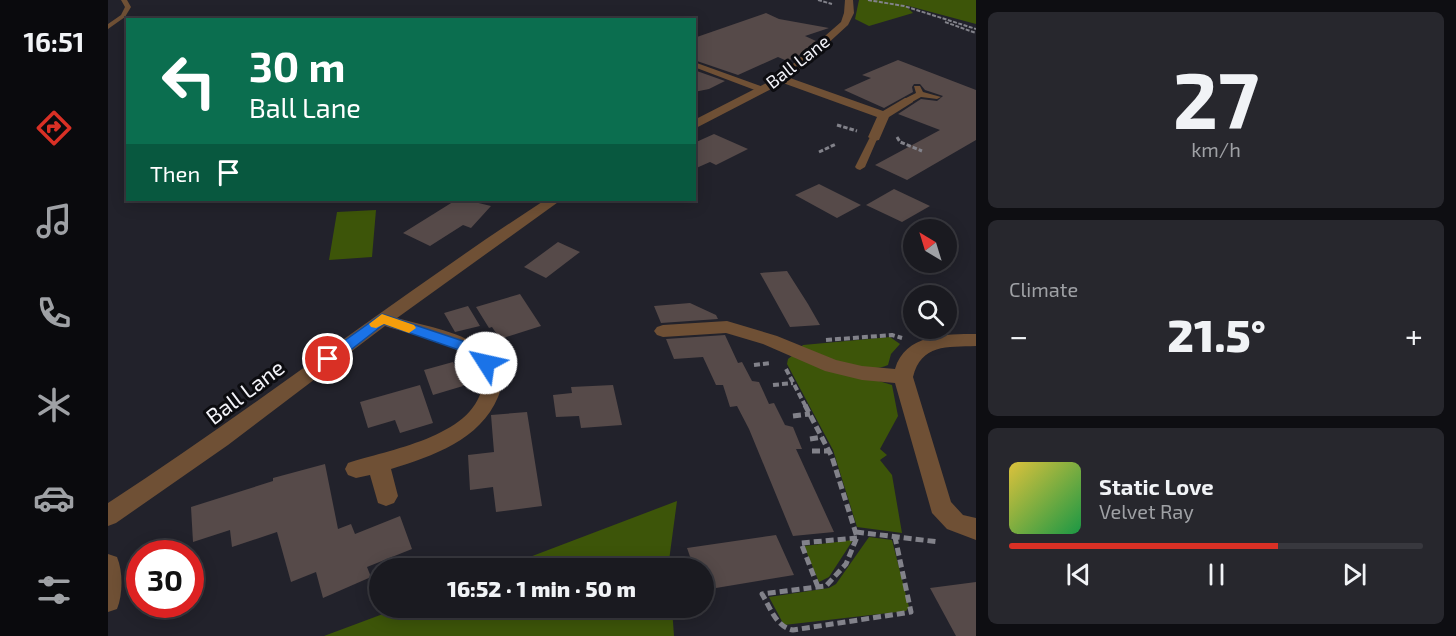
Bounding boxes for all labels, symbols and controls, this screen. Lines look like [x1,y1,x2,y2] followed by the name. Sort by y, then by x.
[23,25,85,57] text: 16:51
[761,30,834,93] street label: Ball Lane
[249,40,345,90] text: 30 m
[150,42,228,120] icon: left
[1173,51,1259,145] text: 27
[249,91,361,123] text: Ball Lane
[33,107,75,149] icon: directions
[1191,137,1241,161] text: km/h
[212,156,245,189] icon: arrive
[150,160,200,186] text: Then
[33,200,75,242] icon: music
[903,219,957,273] north arrow
[903,219,957,339] map controls
[1009,277,1078,301] text: Climate
[903,285,957,339] button: search
[33,292,75,334] icon: phone
[1167,307,1266,361] text: 21.5°
[1009,315,1028,355] text: −
[1405,315,1423,355] text: +
[454,331,518,395] position arrow
[302,333,353,384] pin
[311,342,344,375] icon: arrive
[200,353,289,429] street label: Ball Lane
[33,384,75,426] icon: climate
[1099,473,1214,499] text: Static Love
[33,477,75,519] icon: car
[1099,499,1194,523] text: Velvet Ray
[126,540,204,618] speed limit sign: 30
[1062,558,1095,591] icon: previous
[1200,558,1233,591] icon: pause
[1338,558,1371,591] icon: next
[33,569,75,611] icon: filters
[447,575,636,601] text: 16:52 · 1 min · 50 m

